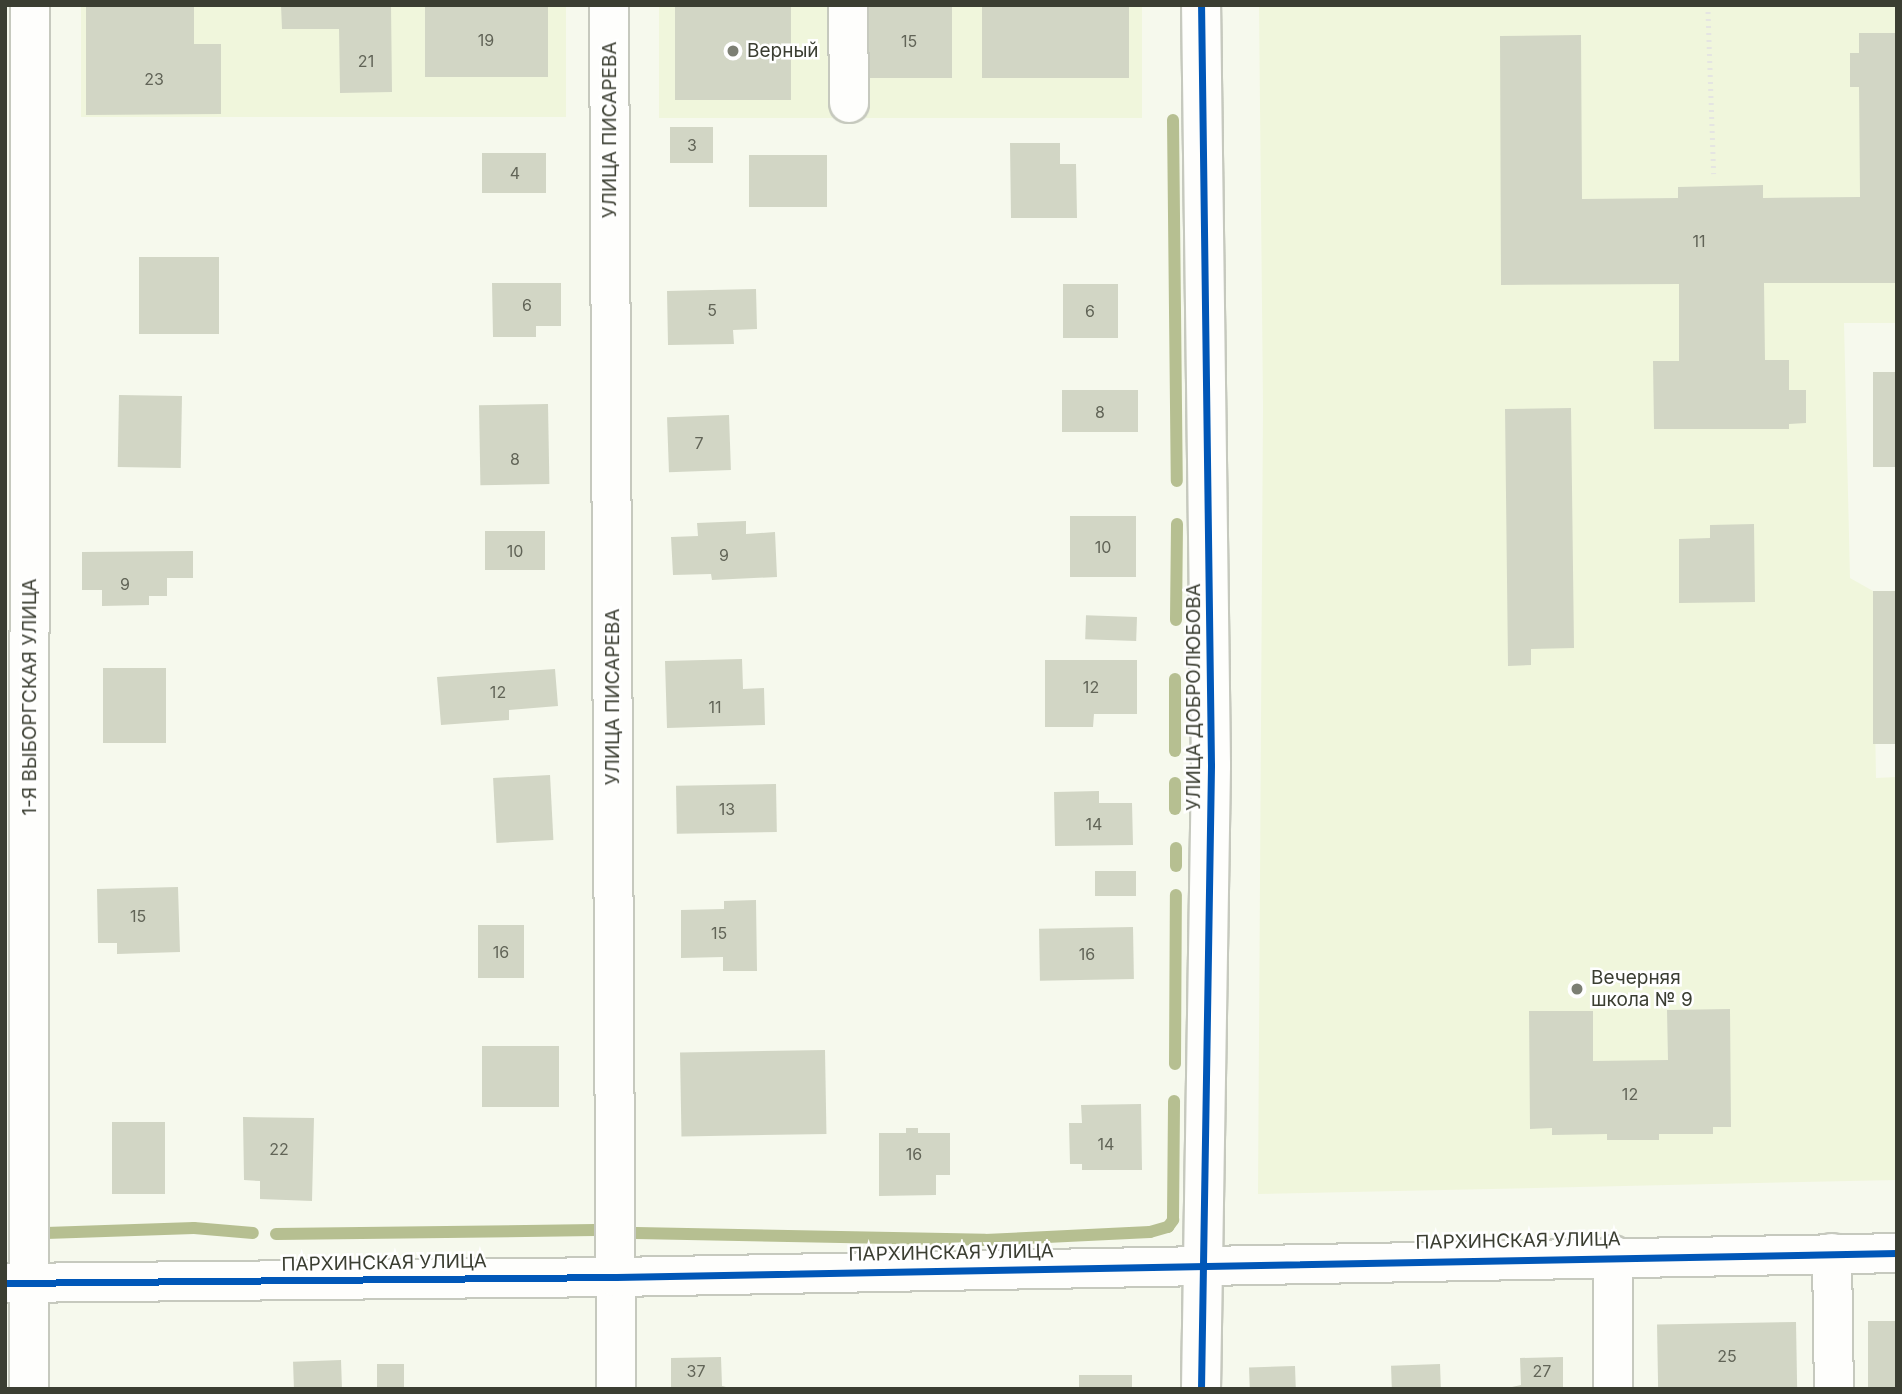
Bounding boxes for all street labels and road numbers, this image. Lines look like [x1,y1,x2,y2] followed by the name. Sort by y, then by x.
[599,42,621,218] street label: УЛИЦА ПИСАРЕВА
[19,578,41,816] street label: 1-Я ВЫБОРГСКАЯ УЛИЦА
[1183,583,1205,811] street label: УЛИЦА ДОБРОЛЮБОВА
[602,609,624,785] street label: УЛИЦА ПИСАРЕВА
[1415,1228,1621,1254] street label: ПАРХИНСКАЯ УЛИЦА
[848,1240,1054,1266] street label: ПАРХИНСКАЯ УЛИЦА
[281,1250,487,1276] street label: ПАРХИНСКАЯ УЛИЦА

